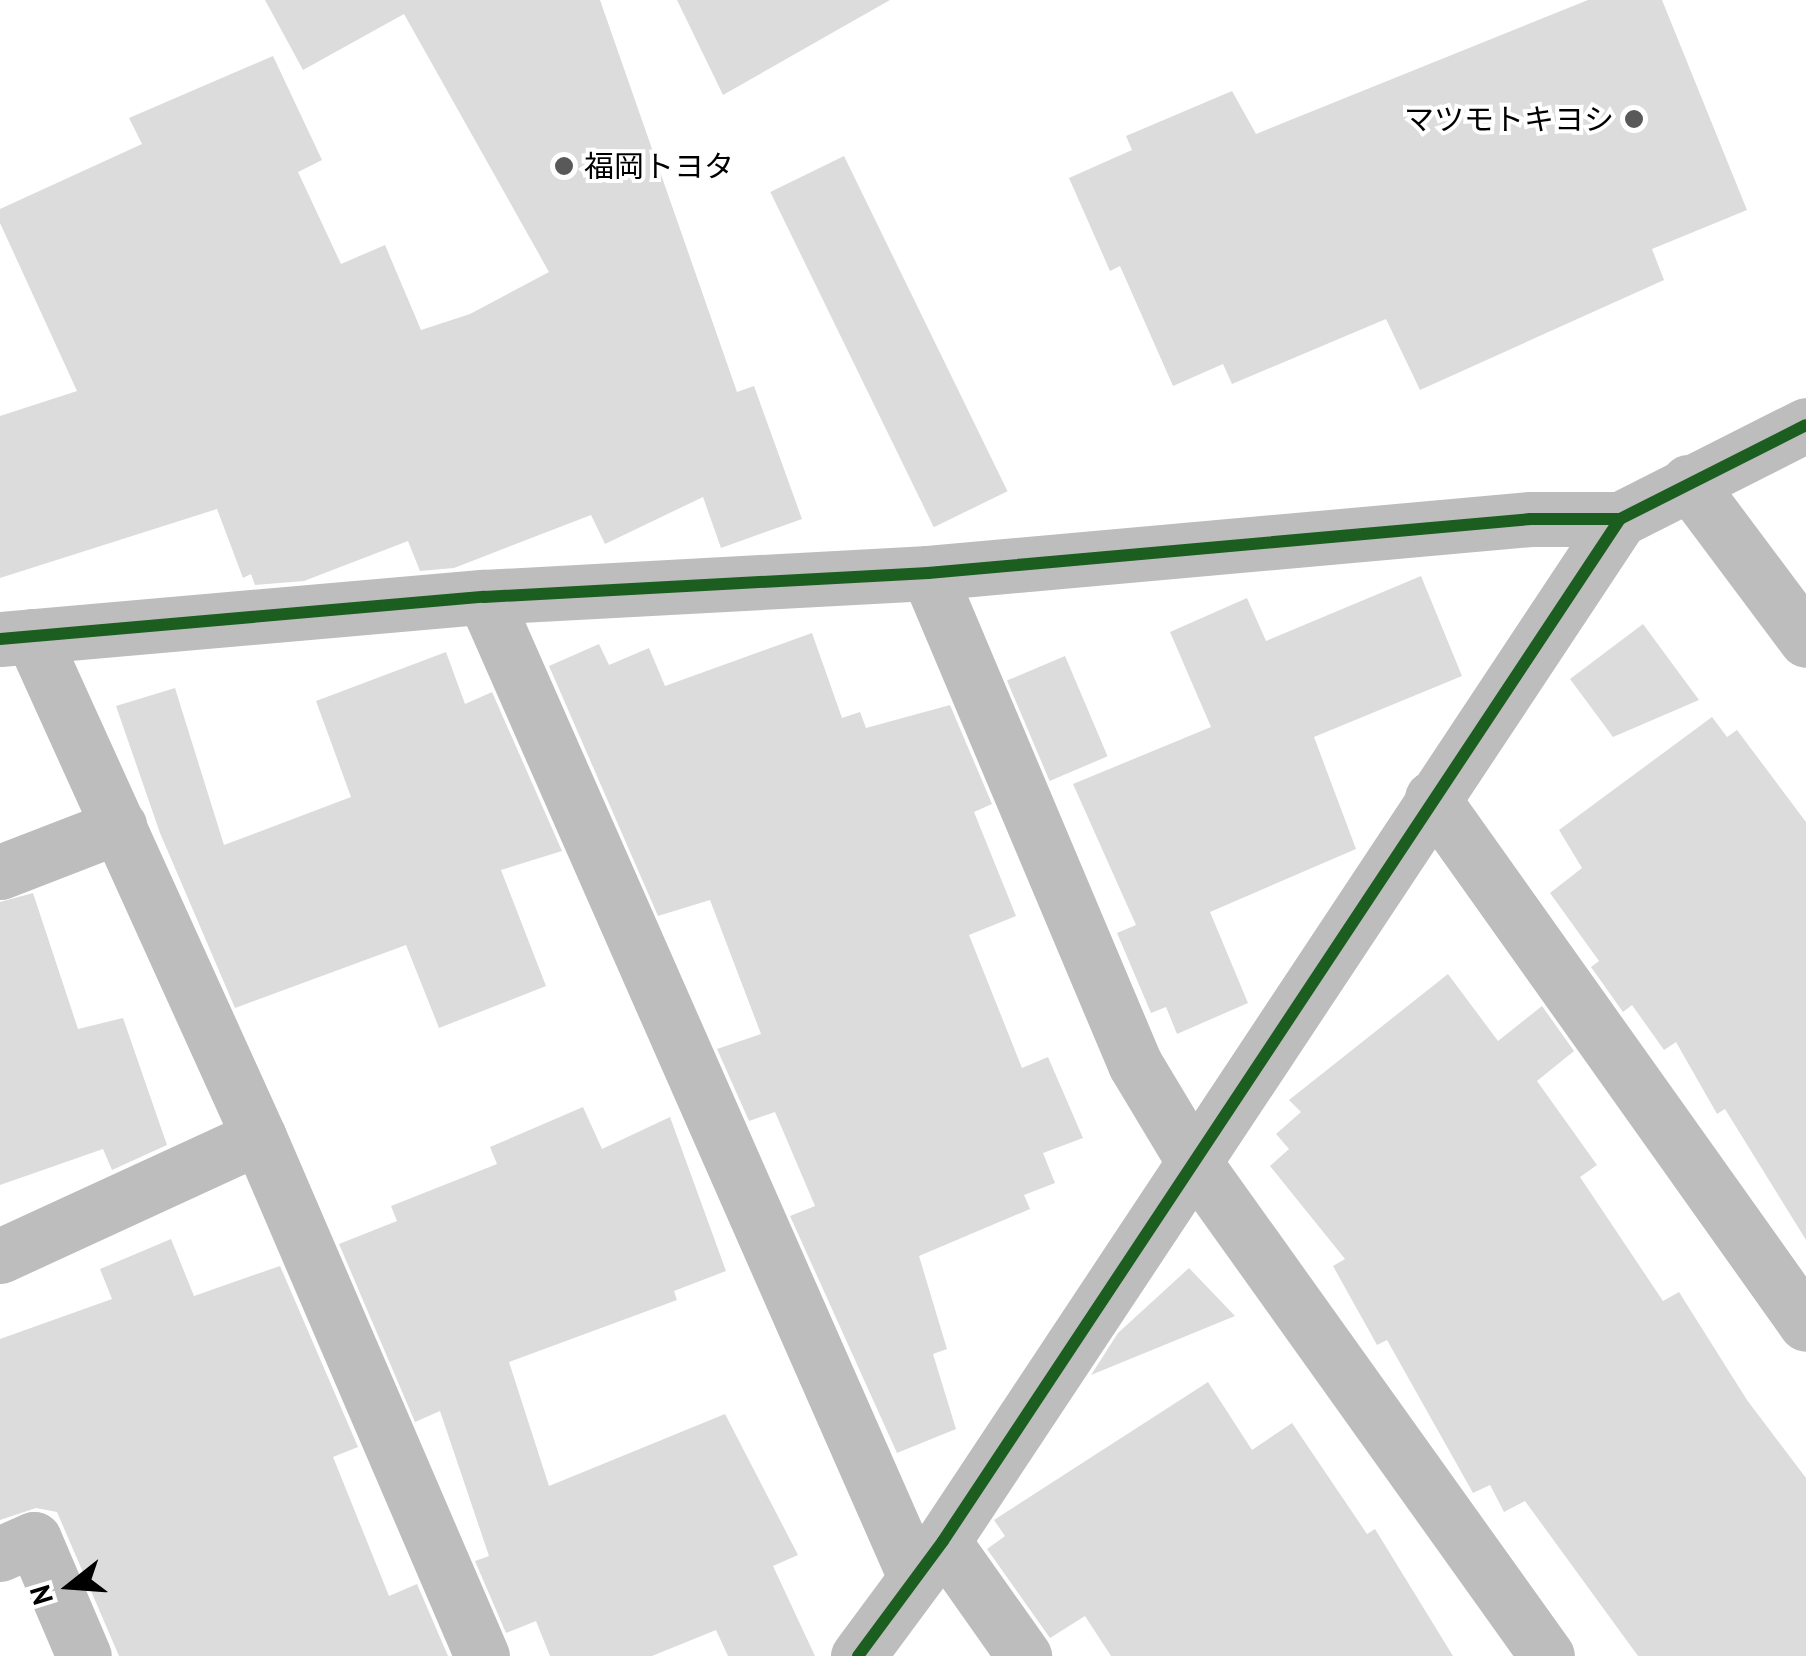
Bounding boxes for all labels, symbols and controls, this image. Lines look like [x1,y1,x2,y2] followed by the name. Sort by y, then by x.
[1404,101,1614,137] place label: マツモトキヨシ
[1623,108,1645,130] marker: マツモトキヨシ
[584,148,734,184] place label: 福岡トヨタ
[553,155,575,177] marker: 福岡トヨタ
[20,1536,120,1636] north arrow
[20,1581,61,1609] text: N

